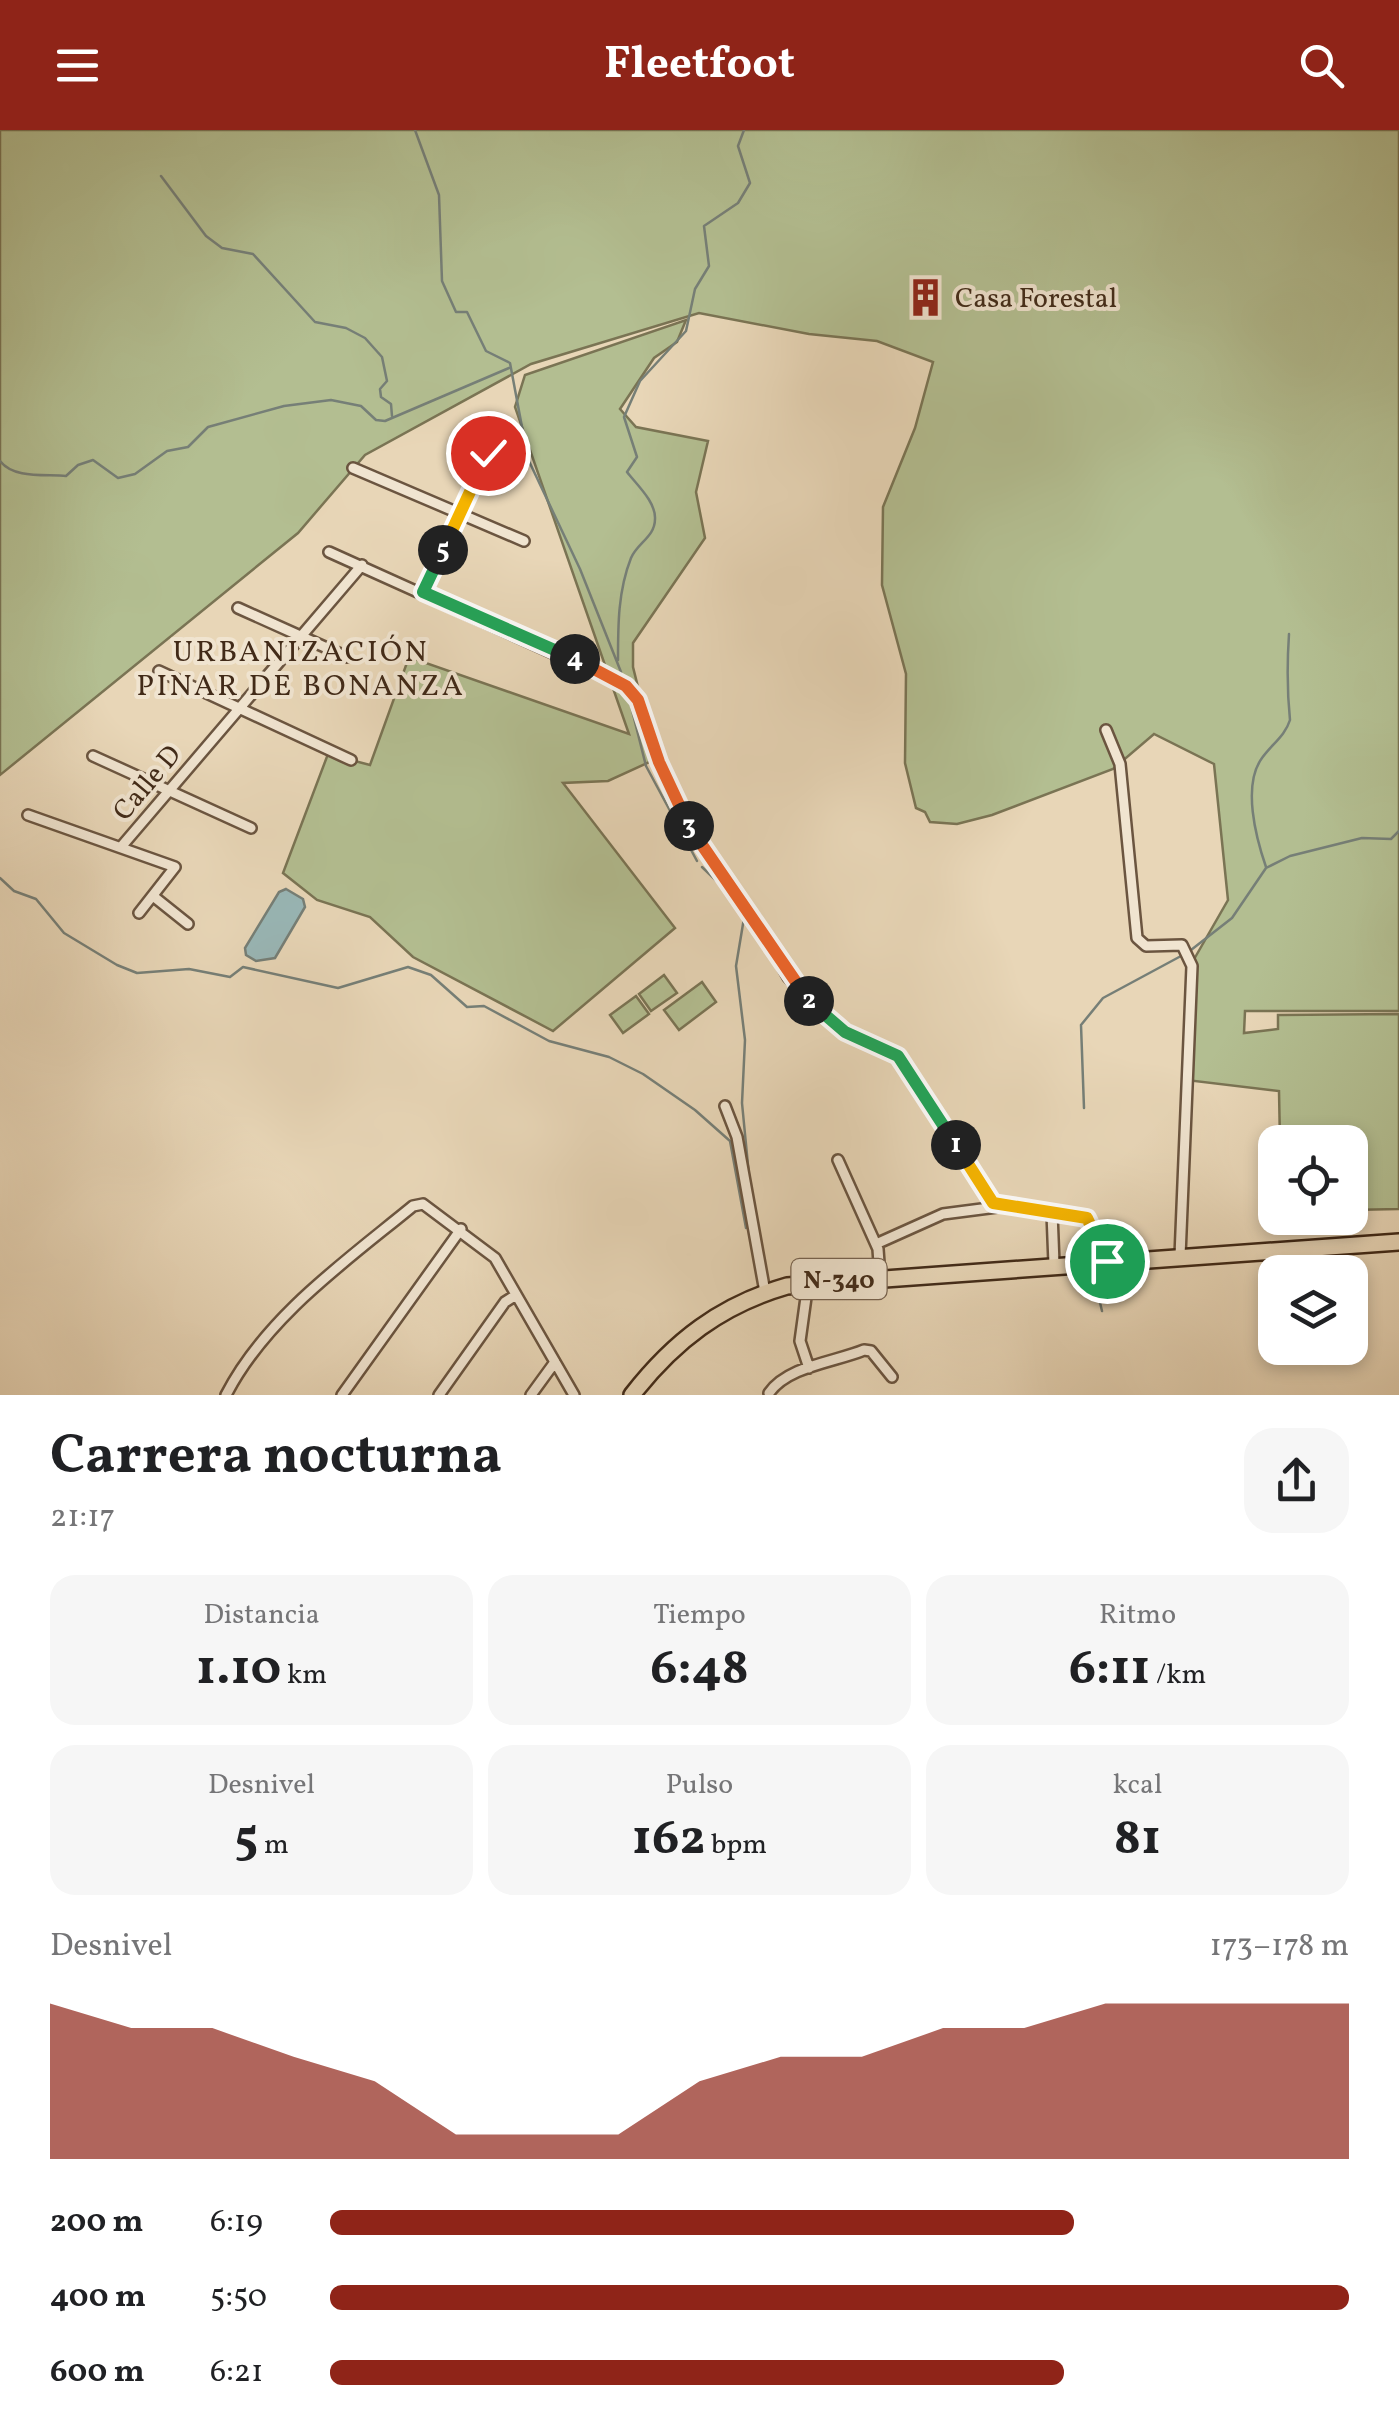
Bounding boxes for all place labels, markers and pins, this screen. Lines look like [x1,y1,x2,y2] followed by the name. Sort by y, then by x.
[904,276,946,318] building icon: Casa Forestal
[955,280,1117,319] place label: Casa Forestal
[446,411,531,496] pin
[418,525,468,575] pin: 5
[550,634,600,684] pin: 4
[664,801,714,851] pin: 3
[784,976,834,1026] pin: 2
[931,1120,981,1170] pin: 1
[1065,1219,1150,1304] pin

